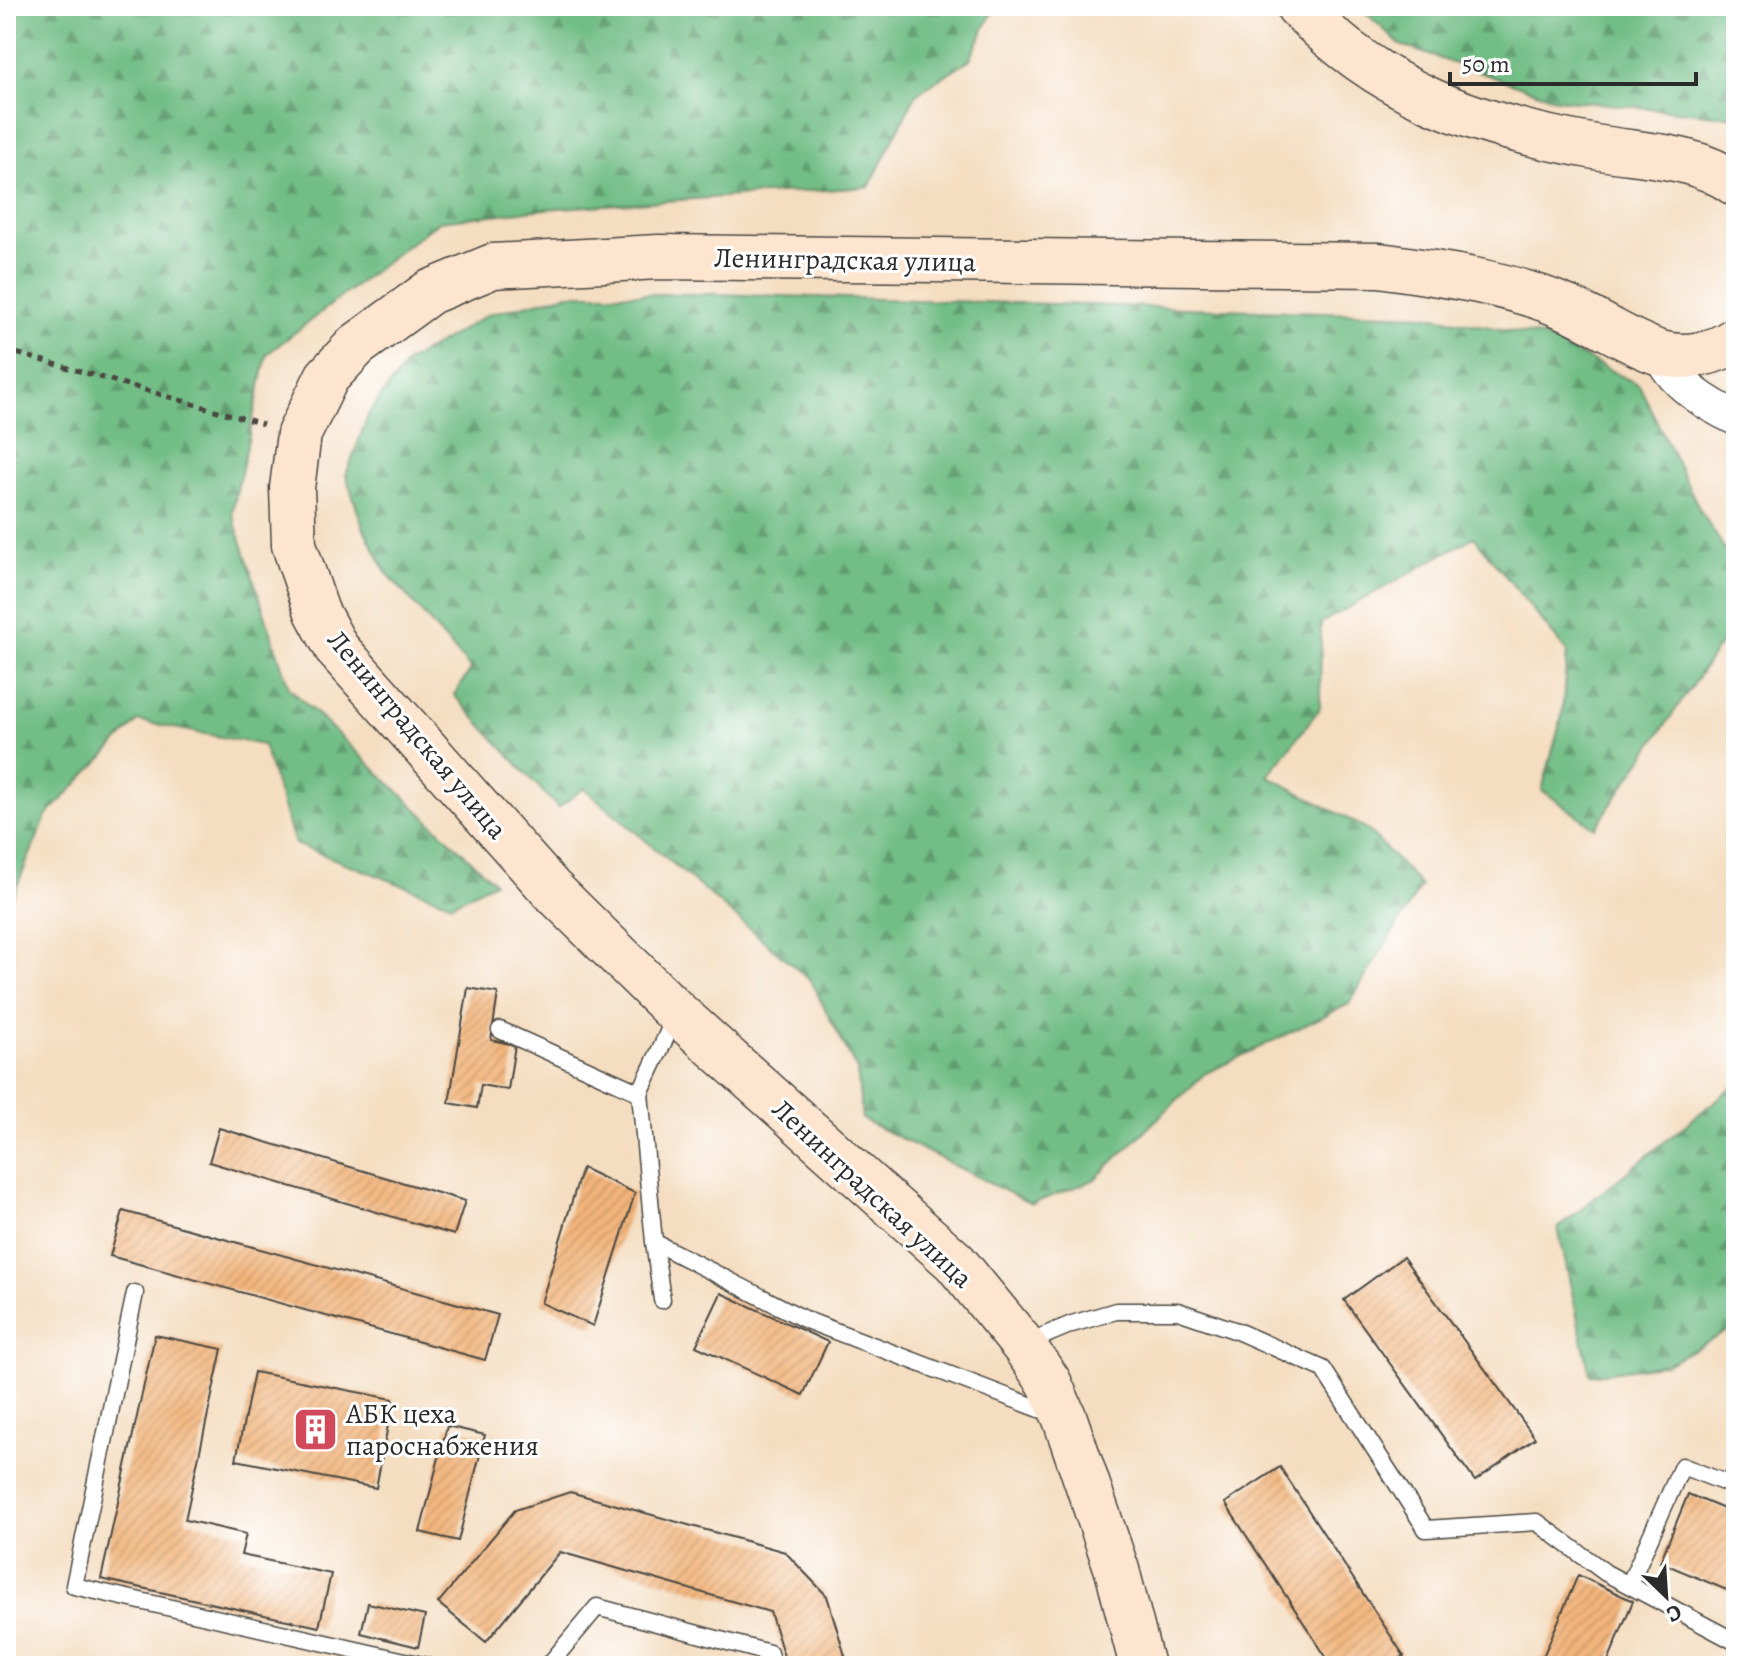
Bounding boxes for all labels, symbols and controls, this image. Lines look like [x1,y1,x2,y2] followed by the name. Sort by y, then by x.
[1450,36,1696,86] scale bar
[1462,48,1510,80] text: 50 m
[714,239,976,281] street label: Ленинградская улица
[318,622,516,847] street label: Ленинградская улица
[764,1090,981,1297] street label: Ленинградская улица
[345,1395,539,1465] place label: АБК цеха пароснабжения
[291,1405,339,1453] building icon: АБК цеха пароснабжения
[1626,1556,1706,1636] north arrow
[1662,1597,1687,1630] text: С

